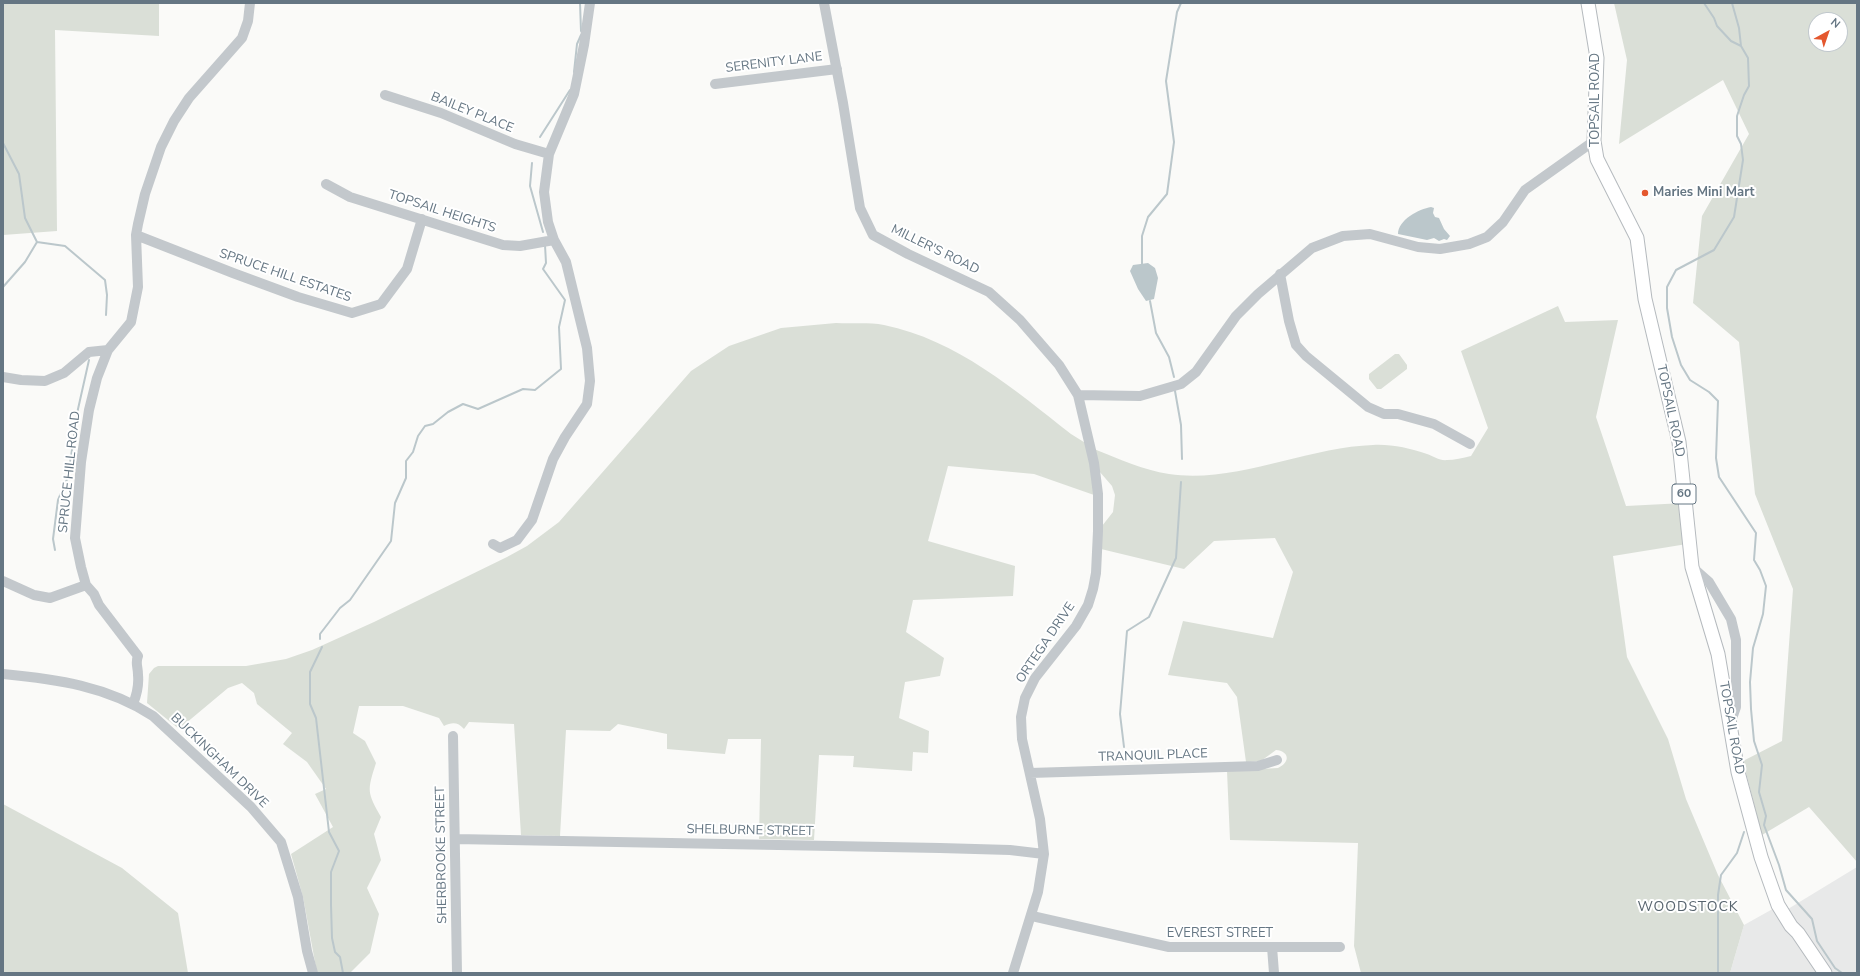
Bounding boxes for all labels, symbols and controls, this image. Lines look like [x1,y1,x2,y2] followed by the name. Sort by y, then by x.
[1808,12,1848,52] north arrow
[1827,15,1843,32] text: N
[725,49,823,77] street label: SERENITY LANE
[1588,53,1604,147] street label: TOPSAIL ROAD
[428,89,516,137] street label: BAILEY PLACE
[1653,185,1755,201] place label: Maries Mini Mart
[386,187,498,237] street label: TOPSAIL HEIGHTS
[1640,188,1650,198] marker: Maries Mini Mart
[888,222,982,278] street label: MILLER'S ROAD
[217,246,353,306] street label: SPRUCE HILL ESTATES
[1653,363,1687,459] street label: TOPSAIL ROAD
[56,410,84,534] street label: SPRUCE HILL ROAD
[1672,484,1696,504] road number: 60
[1013,600,1079,686] street label: ORTEGA DRIVE
[1715,680,1747,776] street label: TOPSAIL ROAD
[167,710,271,812] street label: BUCKINGHAM DRIVE
[1098,746,1208,766] street label: TRANQUIL PLACE
[433,786,451,924] street label: SHERBROOKE STREET
[686,822,814,840] street label: SHELBURNE STREET
[1637,900,1739,916] district label: WOODSTOCK
[1167,926,1273,942] street label: EVEREST STREET

